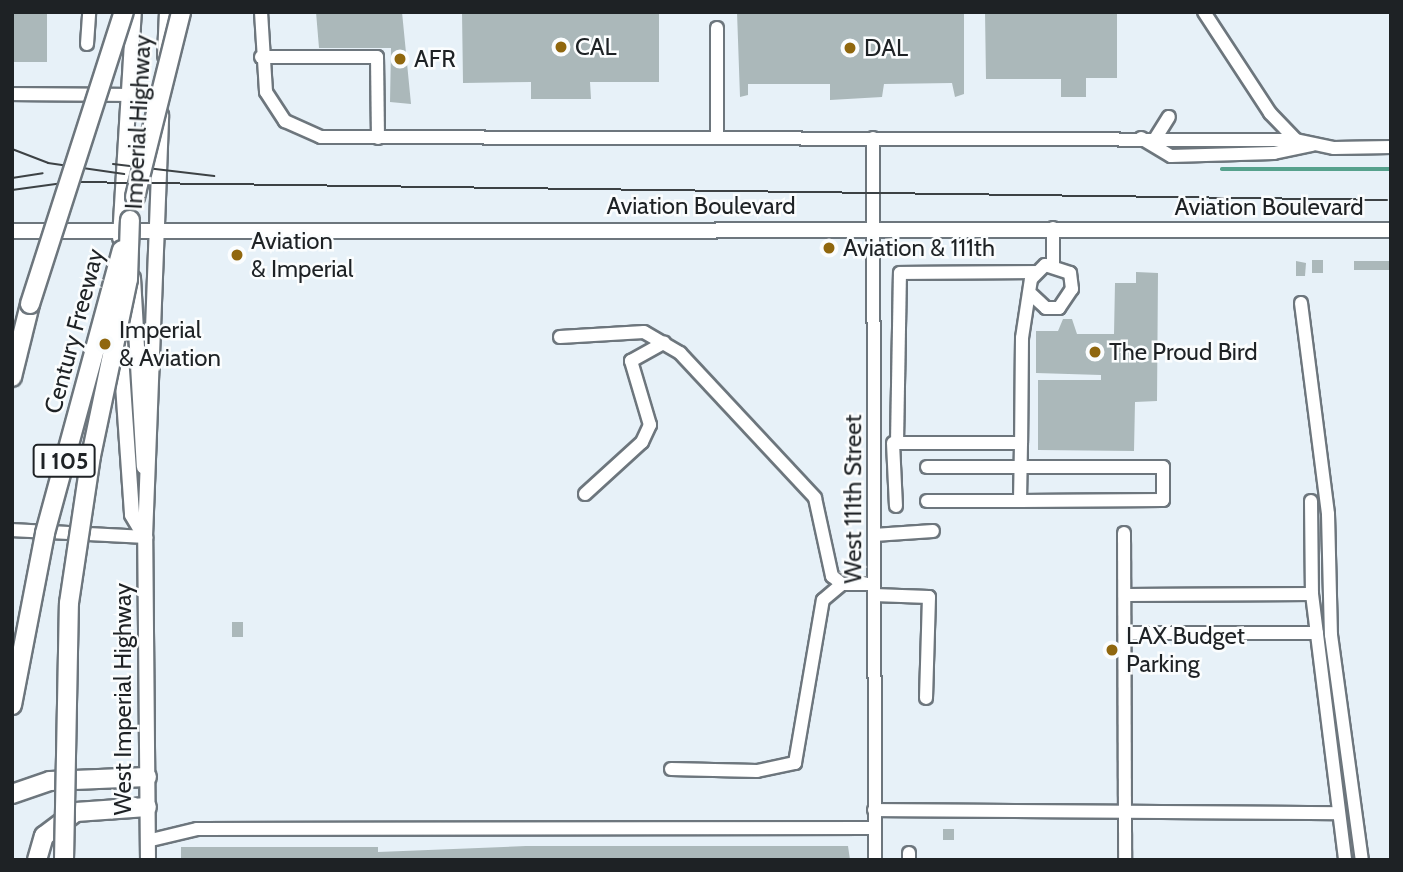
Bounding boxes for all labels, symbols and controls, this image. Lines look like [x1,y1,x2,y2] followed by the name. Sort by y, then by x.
[575,33,617,61] place label: CAL
[119,34,157,210] street label: Imperial Highway
[864,34,908,62] place label: DAL
[553,39,569,55] marker: CAL
[842,40,858,56] marker: DAL
[414,45,456,73] place label: AFR
[392,51,408,67] marker: AFR
[607,192,795,220] street label: Aviation Boulevard
[1175,193,1363,221] street label: Aviation Boulevard
[251,227,354,283] place label: Aviation & Imperial
[843,234,995,262] place label: Aviation & 111th
[821,240,837,256] marker: Aviation & 111th
[38,245,110,417] street label: Century Freeway
[229,247,245,263] marker: Aviation & Imperial
[119,316,221,372] place label: Imperial & Aviation
[97,336,113,352] marker: Imperial & Aviation
[1109,338,1258,366] place label: The Proud Bird
[1087,344,1103,360] marker: The Proud Bird
[839,414,867,584] street label: West 111th Street
[32,442,96,481] road number: I 105
[109,583,137,815] street label: West Imperial Highway
[1126,622,1245,678] place label: LAX Budget Parking
[1104,642,1120,658] marker: LAX Budget Parking

